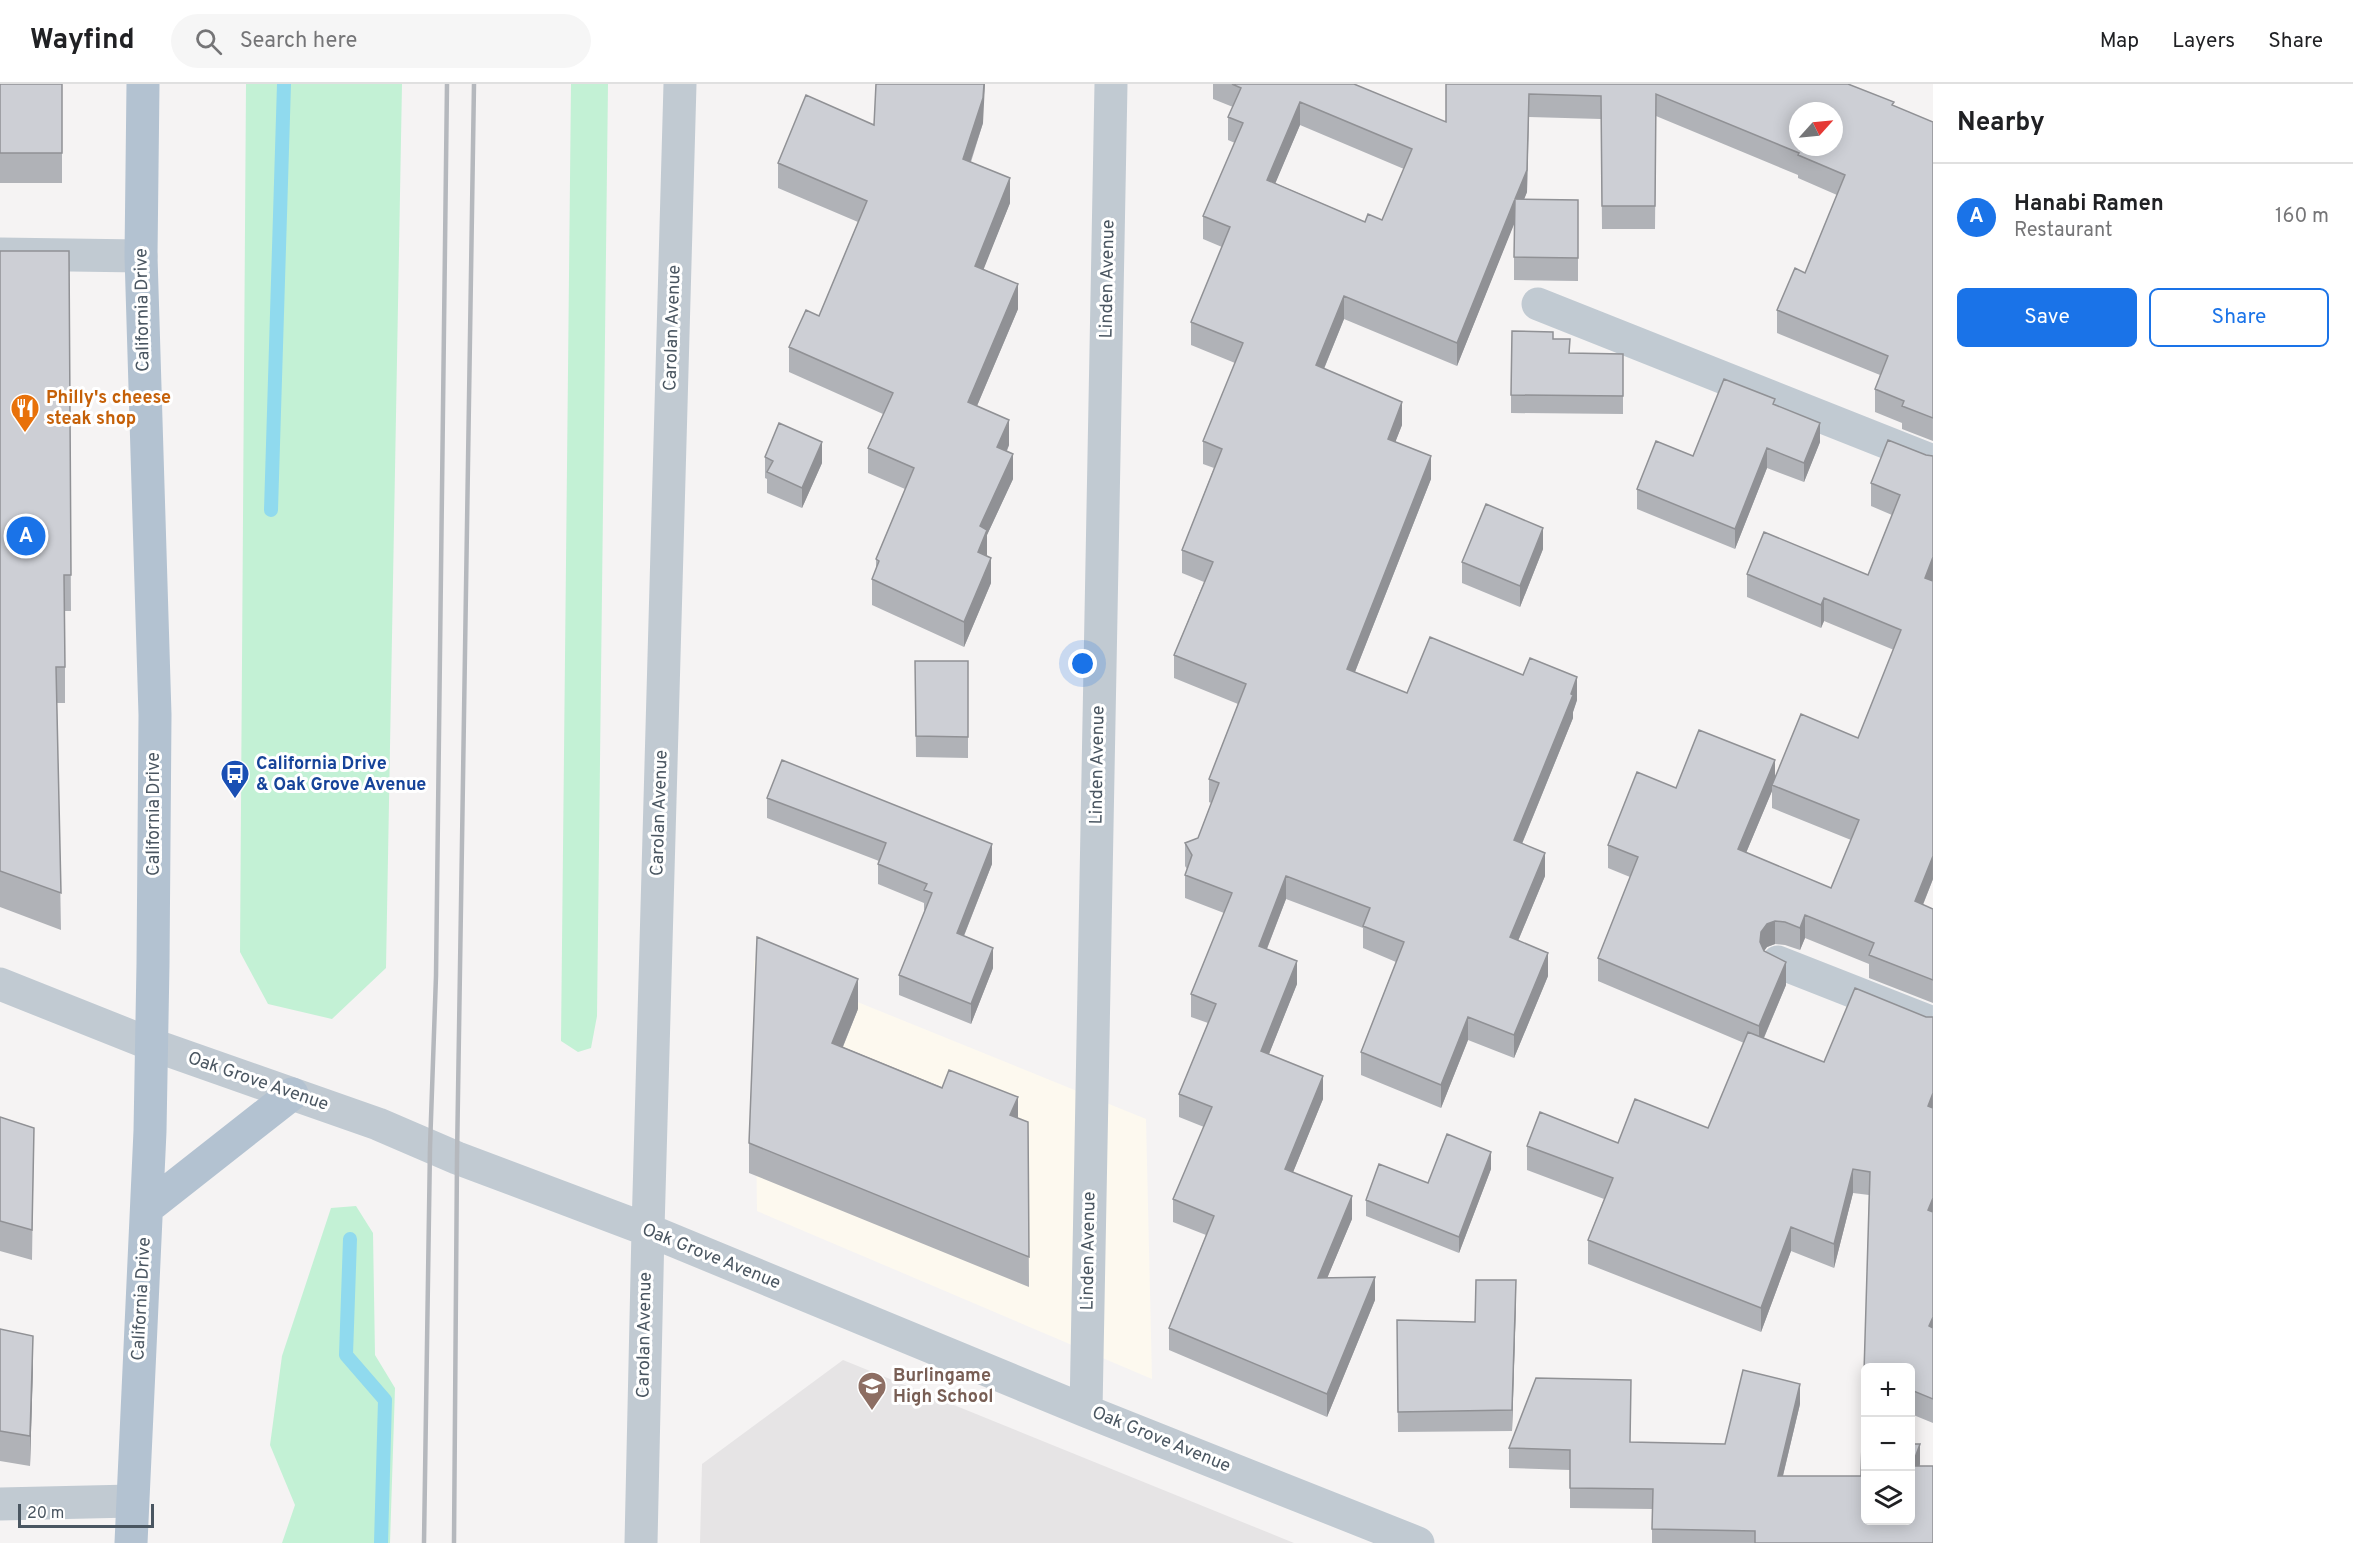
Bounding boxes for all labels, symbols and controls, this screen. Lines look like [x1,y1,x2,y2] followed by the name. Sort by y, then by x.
[171,14,591,68] search box
[30,23,135,59] text: Wayfind
[192,25,225,58] icon: search
[240,28,357,55] text: Search here
[2100,28,2139,55] text: Map
[2172,28,2235,55] text: Layers
[2268,28,2323,55] text: Share
[1789,102,1843,156] north arrow
[1957,107,2045,140] text: Nearby
[2014,191,2164,218] text: Hanabi Ramen
[1969,204,1984,230] text: A
[2275,204,2329,230] text: 160 m
[2014,218,2113,244] text: Restaurant
[1095,219,1121,339] street label: Linden Avenue
[130,248,156,372] street label: California Drive
[659,265,687,391] street label: Carolan Avenue
[1957,288,2137,347] button: Save
[2149,288,2329,347] button: Share
[46,387,171,431] place label: Philly's cheese steak shop
[9,392,41,434] restaurant icon: Philly's cheese steak shop
[6,514,46,558] pin: A
[1068,649,1097,678] your location
[1085,705,1111,825] street label: Linden Avenue
[646,750,674,876] street label: Carolan Avenue
[143,752,166,876] street label: California Drive
[256,753,426,797] place label: California Drive & Oak Grove Avenue
[219,758,251,800] bus stop icon: California Drive & Oak Grove Avenue
[185,1047,331,1117] street label: Oak Grove Avenue
[1076,1191,1102,1311] street label: Linden Avenue
[638,1219,784,1295] street label: Oak Grove Avenue
[127,1237,157,1361] street label: California Drive
[632,1272,658,1398] street label: Carolan Avenue
[1861,1363,1915,1525] map controls
[1861,1363,1915,1417] button: +
[893,1365,994,1409] place label: Burlingame High School
[856,1370,888,1412] school or university icon: Burlingame High School
[1088,1402,1234,1478] street label: Oak Grove Avenue
[1861,1417,1915,1471] button: −
[1861,1471,1915,1525] button: layers
[18,1501,154,1528] scale bar
[27,1504,64,1524] text: 20 m

